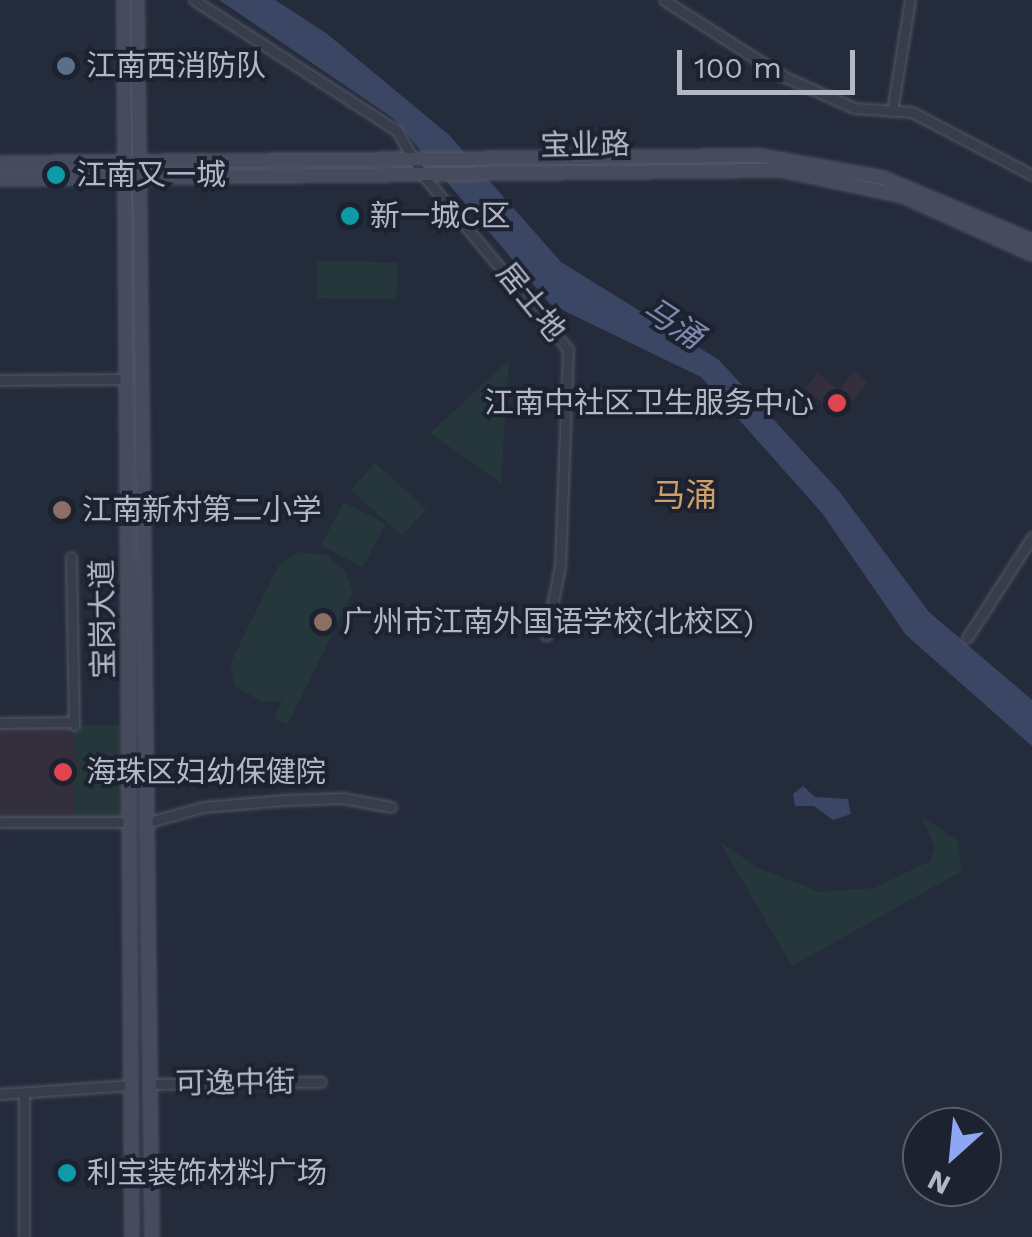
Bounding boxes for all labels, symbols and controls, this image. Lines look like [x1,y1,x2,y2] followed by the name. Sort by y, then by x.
[682,30,860,92] scale bar
[86,48,266,84] place label: 江南西消防队
[694,50,782,85] text: 100 m
[55,55,77,77] marker: 江南西消防队
[540,126,630,164] street label: 宝业路
[76,157,226,193] place label: 江南又一城
[45,164,67,186] marker: 江南又一城
[370,198,511,234] place label: 新一城C区
[339,205,361,227] marker: 新一城C区
[489,256,573,348] street label: 居士地
[636,289,710,357] water label: 马涌
[484,385,814,421] place label: 江南中社区卫生服务中心
[824,390,850,416] marker: 江南中社区卫生服务中心
[653,476,717,514] district label: 马涌
[82,492,322,528] place label: 江南新村第二小学
[51,499,73,521] marker: 江南新村第二小学
[84,559,122,679] street label: 宝岗大道
[343,604,754,640] place label: 广州市江南外国语学校(北校区)
[312,611,334,633] marker: 广州市江南外国语学校(北校区)
[86,754,326,790] place label: 海珠区妇幼保健院
[50,759,76,785] marker: 海珠区妇幼保健院
[175,1064,295,1102] street label: 可逸中街
[902,1107,1002,1207] north arrow
[87,1155,327,1191] place label: 利宝装饰材料广场
[56,1162,78,1184] marker: 利宝装饰材料广场
[922,1163,956,1202] text: N

